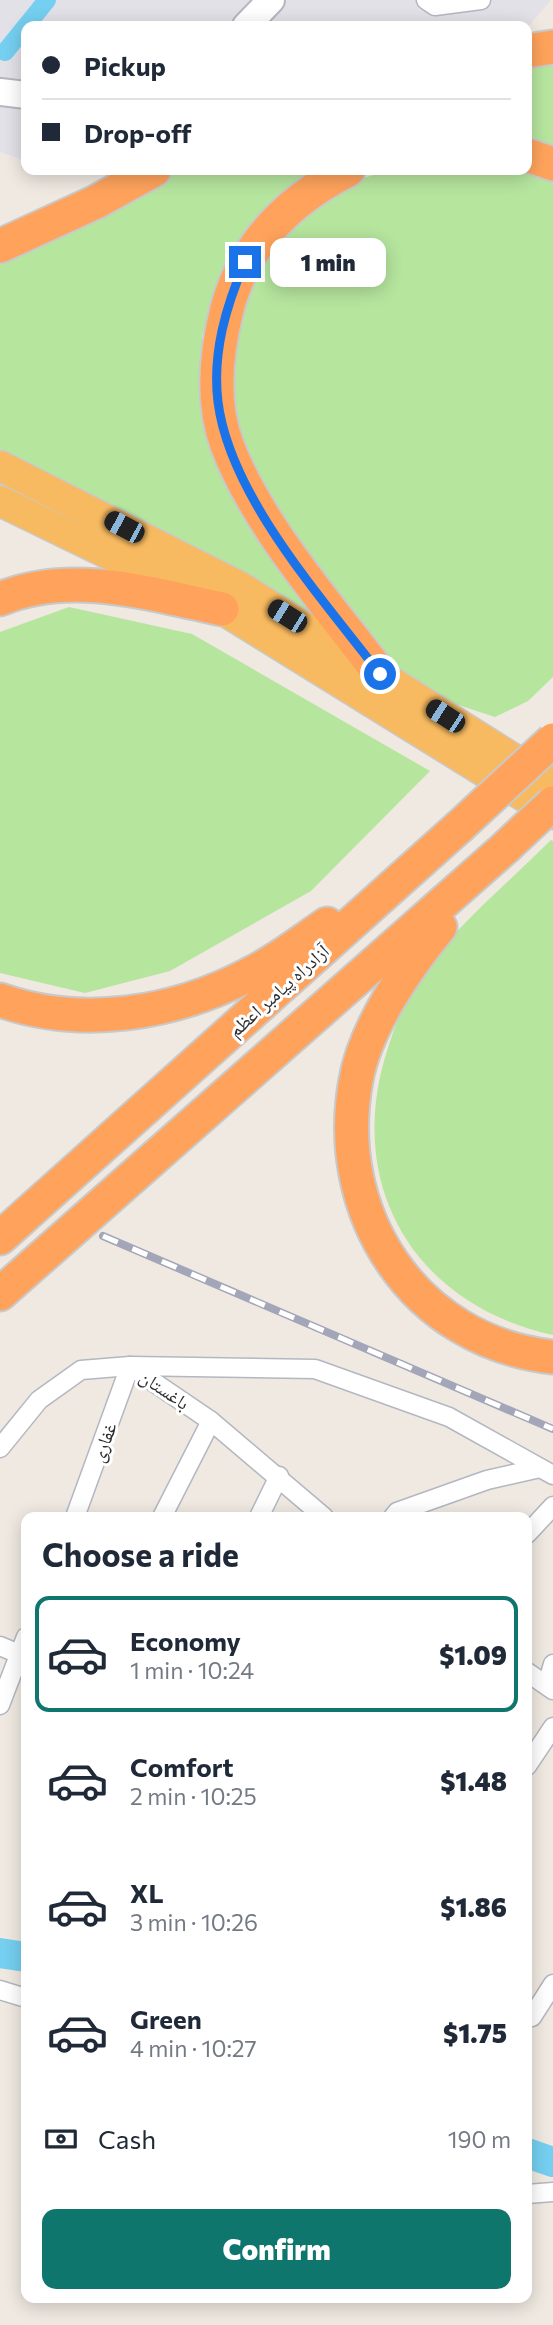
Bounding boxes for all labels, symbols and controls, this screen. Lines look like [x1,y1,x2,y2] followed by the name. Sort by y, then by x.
[84,50,166,81] text: Pickup
[84,117,191,148] text: Drop-off
[270,238,385,286] callout: 1 min
[229,246,261,278] route end
[300,248,356,276] text: 1 min
[101,508,148,546] car
[264,596,311,636] car
[364,658,396,690] route start
[422,696,469,736] car
[223,938,335,1043] street label: آزادراه پیامبر اعظم
[135,1364,194,1415] street label: باغستان
[85,1419,122,1465] street label: غفاری
[42,1534,239,1574] text: Choose a ride
[46,1623,109,1686] icon: car
[130,1625,241,1656] text: Economy
[439,1639,507,1670] text: $1.09
[130,1656,254,1684] text: 1 min · 10:24
[46,1749,109,1812] icon: car
[130,1751,233,1782] text: Comfort
[440,1765,507,1796] text: $1.48
[130,1782,257,1810] text: 2 min · 10:25
[46,1875,109,1938] icon: car
[130,1877,164,1908] text: XL
[440,1891,507,1922] text: $1.86
[130,1908,258,1936] text: 3 min · 10:26
[46,2001,109,2064] icon: car
[130,2003,202,2034] text: Green
[443,2017,507,2048] text: $1.75
[130,2034,257,2062] text: 4 min · 10:27
[42,2120,80,2158] icon: cash
[98,2123,156,2154] text: Cash
[448,2125,511,2153] text: 190 m
[42,2209,511,2289] button: Confirm

